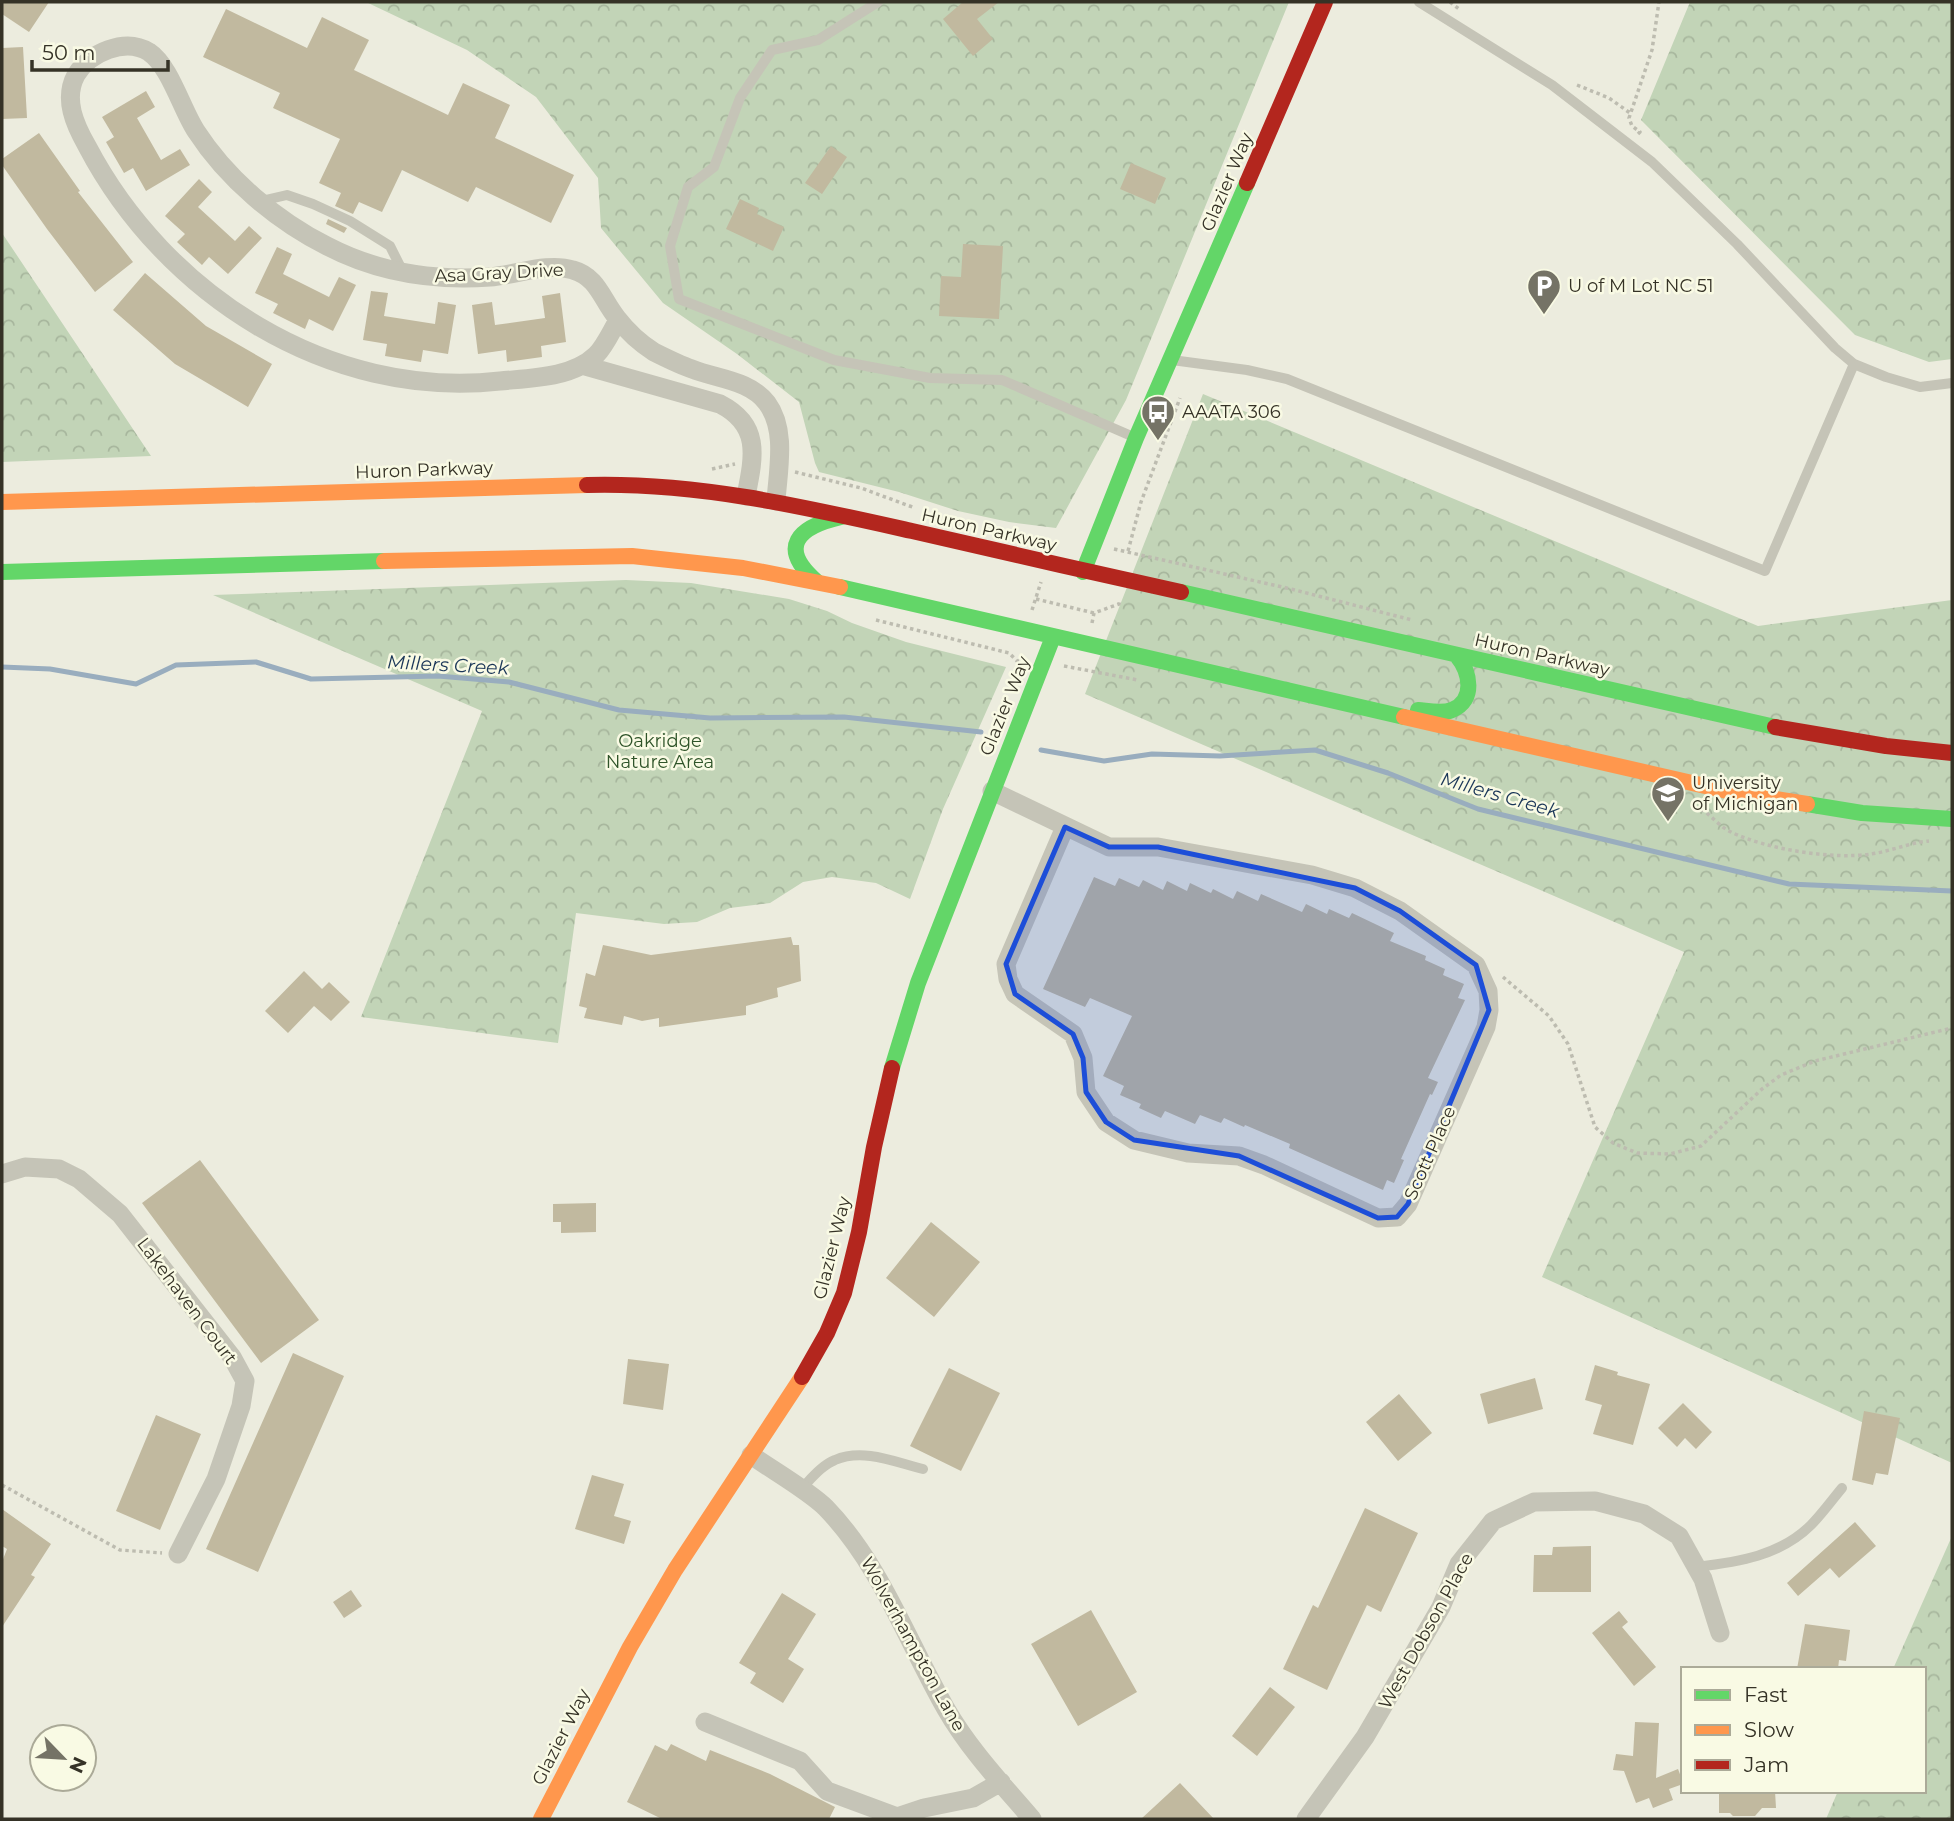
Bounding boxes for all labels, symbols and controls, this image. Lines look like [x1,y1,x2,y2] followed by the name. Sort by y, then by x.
[32,28,168,72] scale bar
[42,40,96,65] text: 50 m
[1196,129,1258,235] street label: Glazier Way
[434,259,564,287] street label: Asa Gray Drive
[1525,267,1563,316] parking icon: U of M Lot NC 51
[1568,275,1714,297] place label: U of M Lot NC 51
[1139,393,1177,442] bus stop icon: AAATA 306
[1182,401,1281,423] place label: AAATA 306
[355,457,494,483] street label: Huron Parkway
[919,504,1059,556] street label: Huron Parkway
[1472,629,1612,681] street label: Huron Parkway
[386,650,510,680] water label: Millers Creek
[975,653,1035,759] street label: Glazier Way
[606,730,714,773] park label: Oakridge Nature Area
[1438,767,1563,823] water label: Millers Creek
[1692,772,1798,815] place label: University of Michigan
[1649,774,1687,823] school or university icon: University of Michigan
[1399,1102,1461,1203] street label: Scott Place
[809,1194,855,1302] street label: Glazier Way
[132,1233,242,1369] street label: Lakehaven Court
[1374,1549,1478,1713] street label: West Dobson Place
[856,1553,970,1735] street label: Wolverhampton Lane
[1681,1667,1926,1793] legend
[1744,1682,1788,1707] text: Fast
[527,1685,595,1789] street label: Glazier Way
[1744,1717,1794,1742] text: Slow
[28,1723,98,1793] north arrow
[1743,1752,1789,1777] text: Jam
[64,1753,92,1777] text: N

